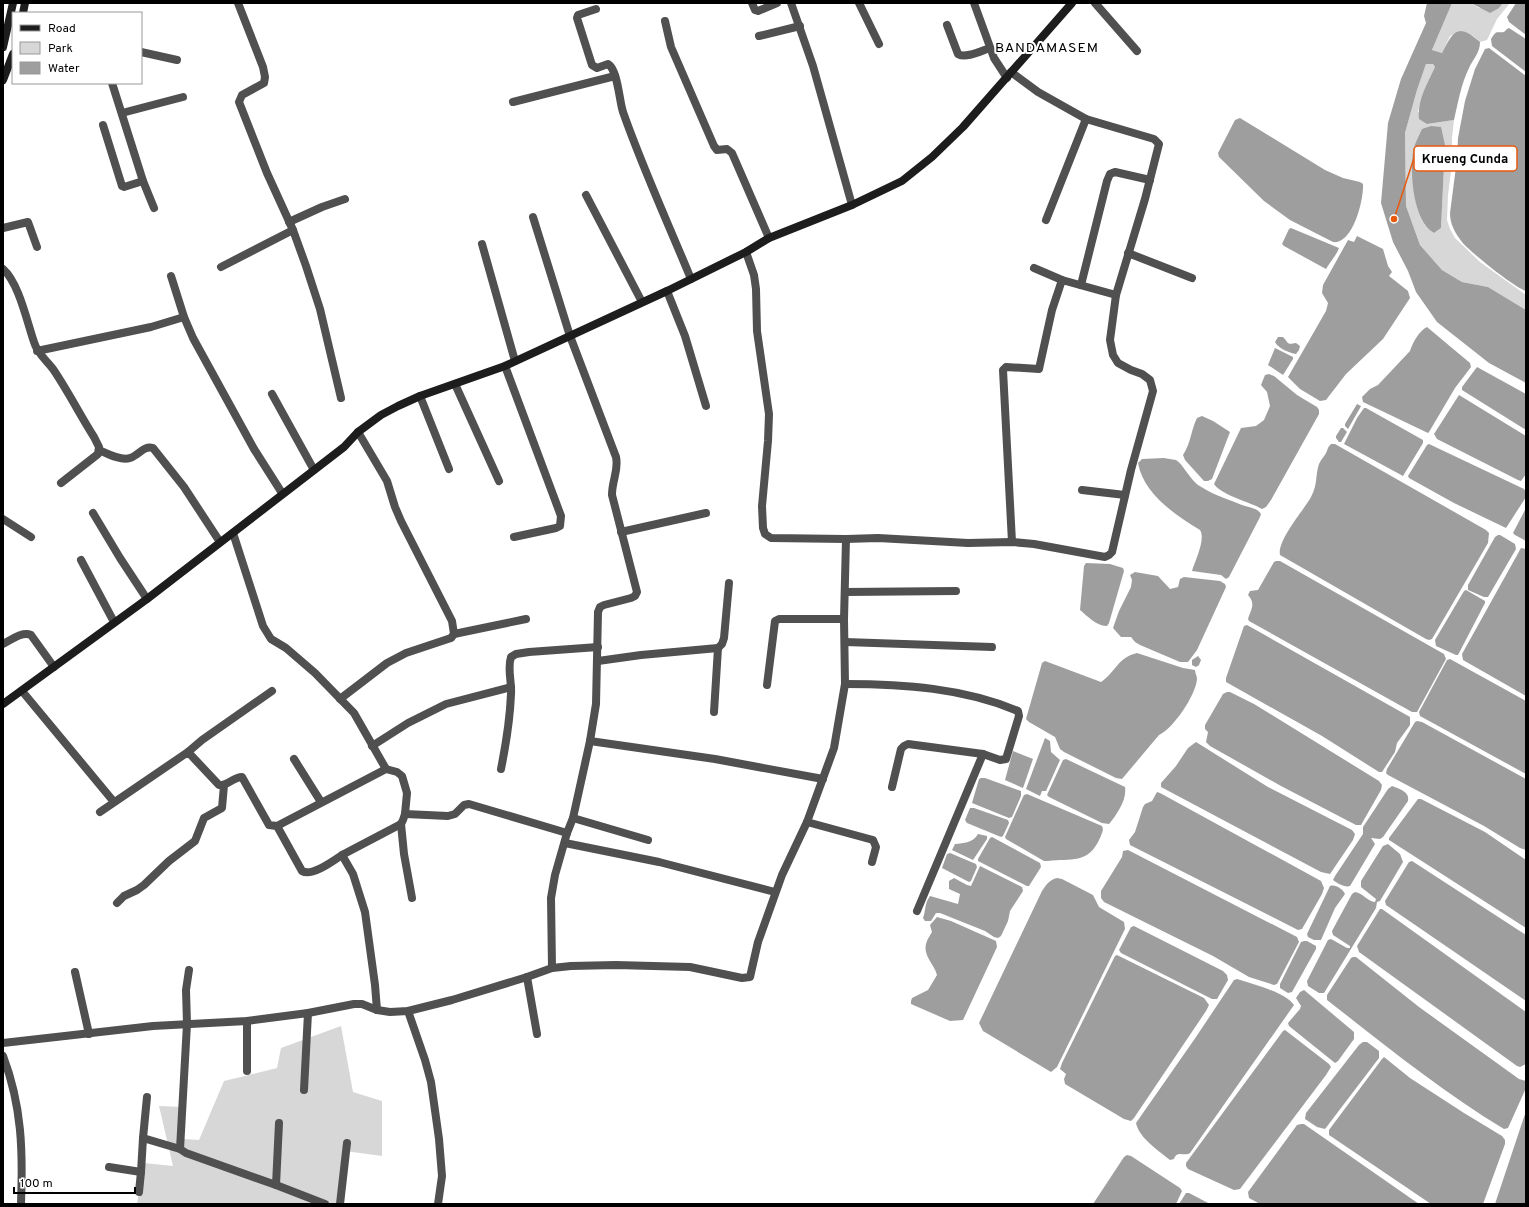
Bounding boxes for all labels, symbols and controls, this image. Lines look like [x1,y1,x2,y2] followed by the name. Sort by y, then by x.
[12,12,142,84] legend
[48,21,76,37] text: Road
[995,40,1099,57] district label: BANDAMASEM
[48,41,73,57] text: Park
[48,61,80,77] text: Water
[1414,146,1517,171] callout: Krueng Cunda
[1422,152,1508,168] text: Krueng Cunda
[14,1169,135,1195] scale bar
[20,1176,53,1192] text: 100 m

